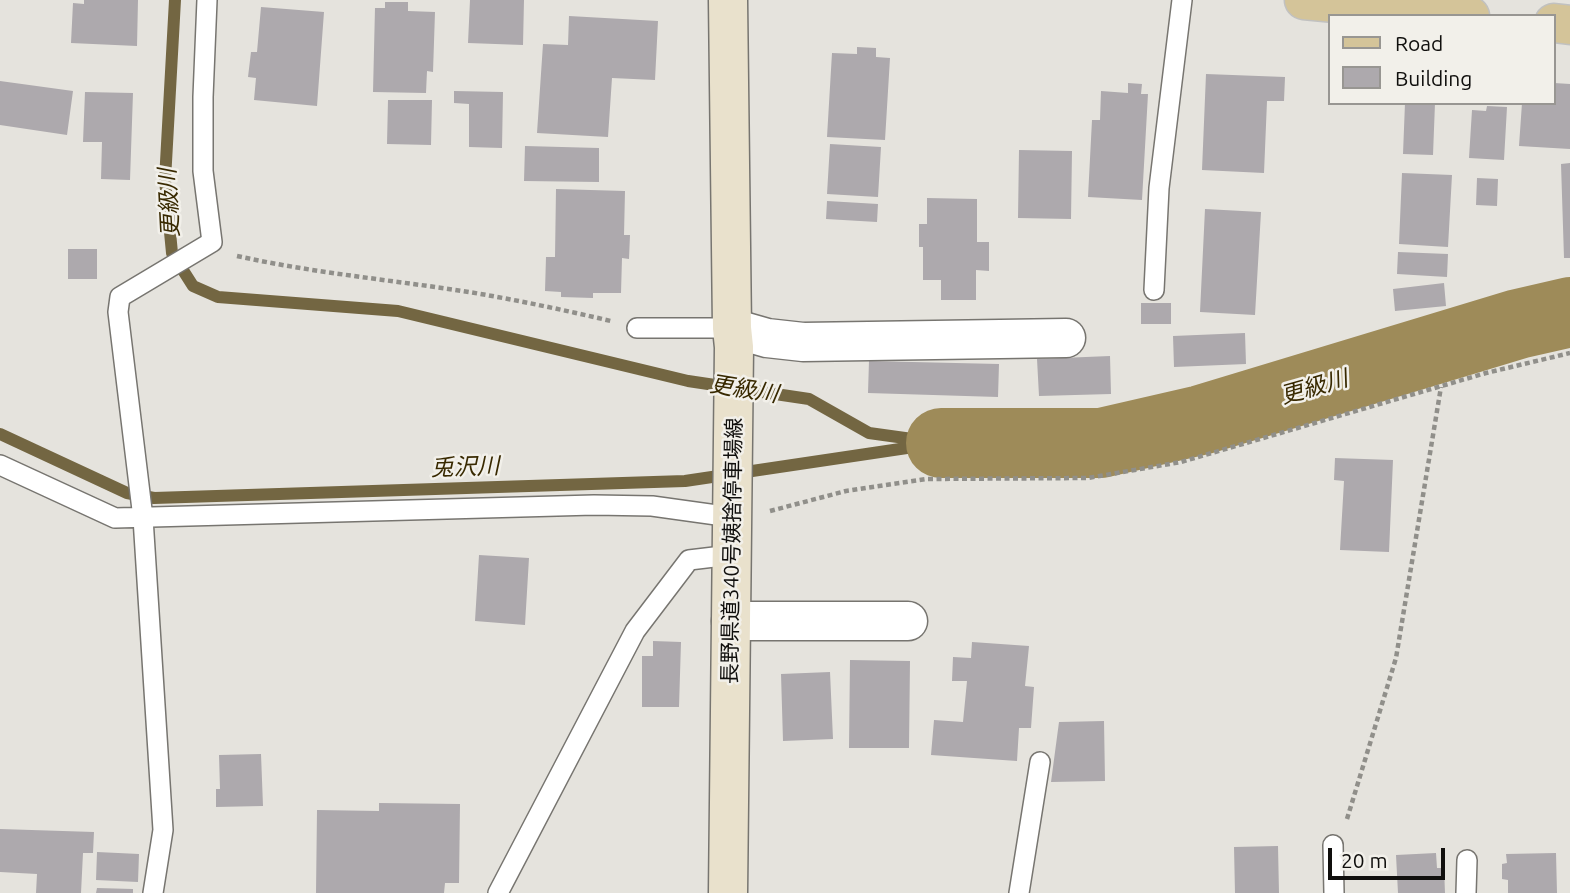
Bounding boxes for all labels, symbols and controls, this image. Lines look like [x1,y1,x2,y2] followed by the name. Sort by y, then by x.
[1328,14,1556,105] legend
[1395,31,1443,55] text: Road
[1395,66,1472,90] text: Building
[153,168,185,238] water label: 更級川
[1277,364,1351,410] water label: 更級川
[708,370,780,408] water label: 更級川
[717,418,747,684] street label: 長野県道340号姨捨停車場線
[430,452,500,482] water label: 兎沢川
[1332,834,1449,878] scale bar
[1341,848,1388,872] text: 20 m

